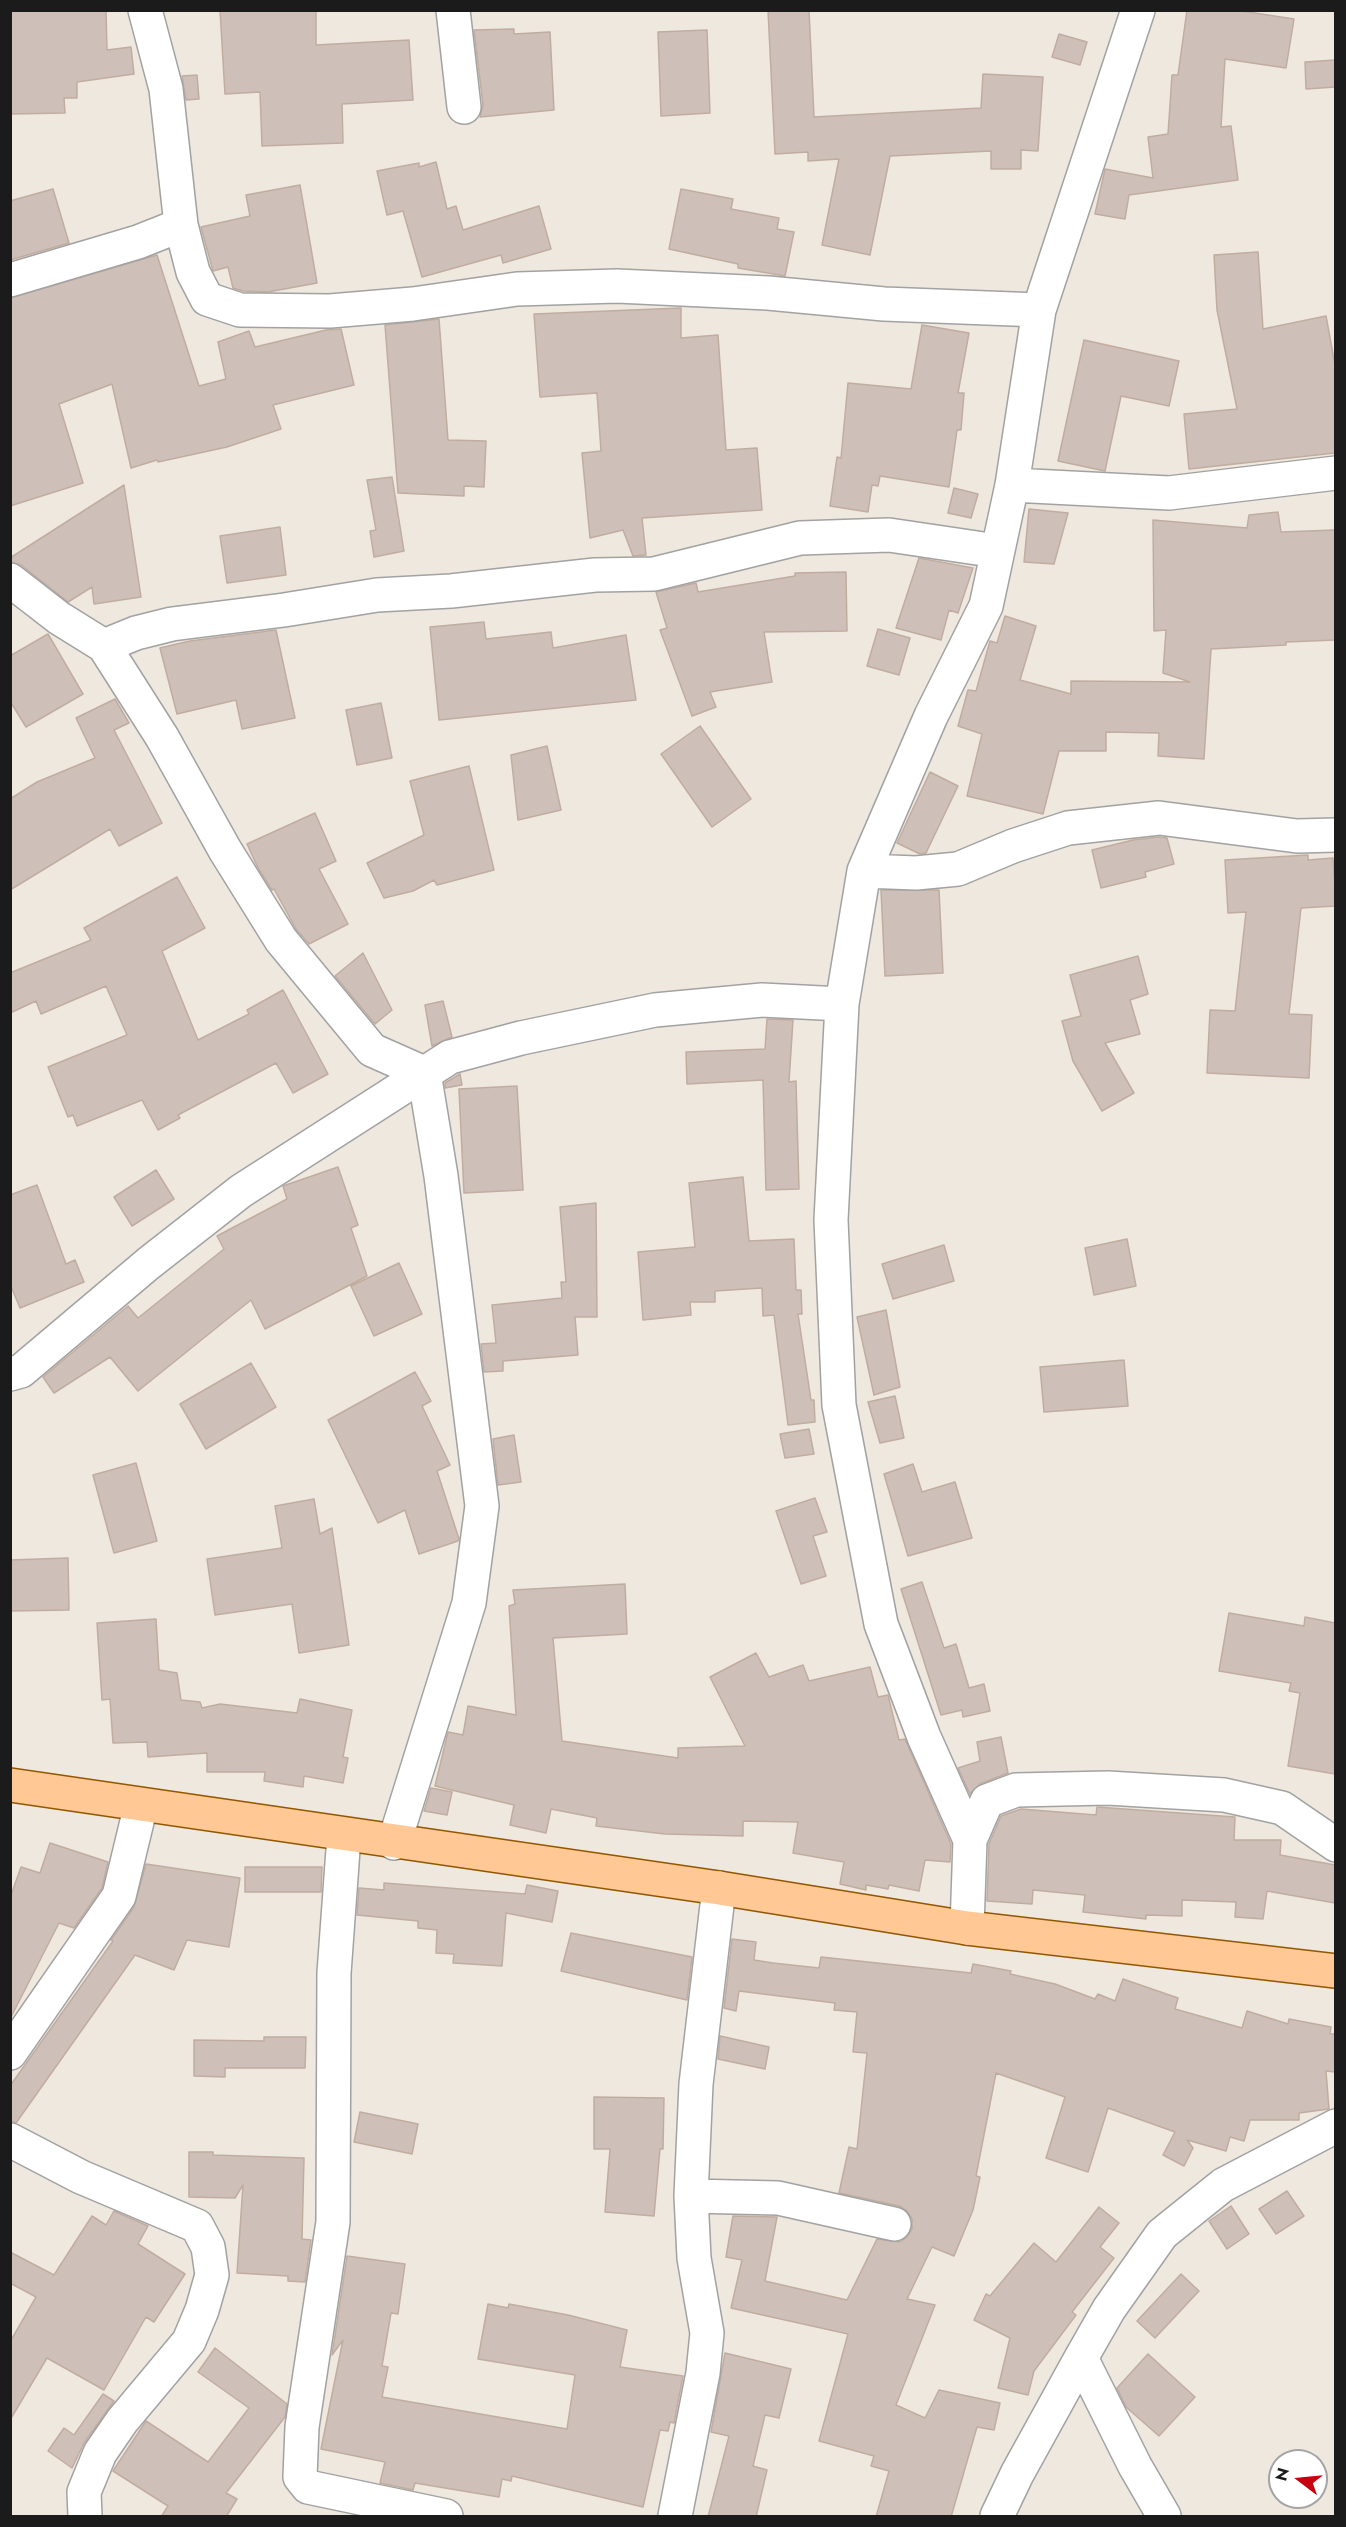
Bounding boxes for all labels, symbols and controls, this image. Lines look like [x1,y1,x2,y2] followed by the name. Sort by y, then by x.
[1268,2449,1328,2509] north arrow
[1269,2465,1295,2484] text: N

